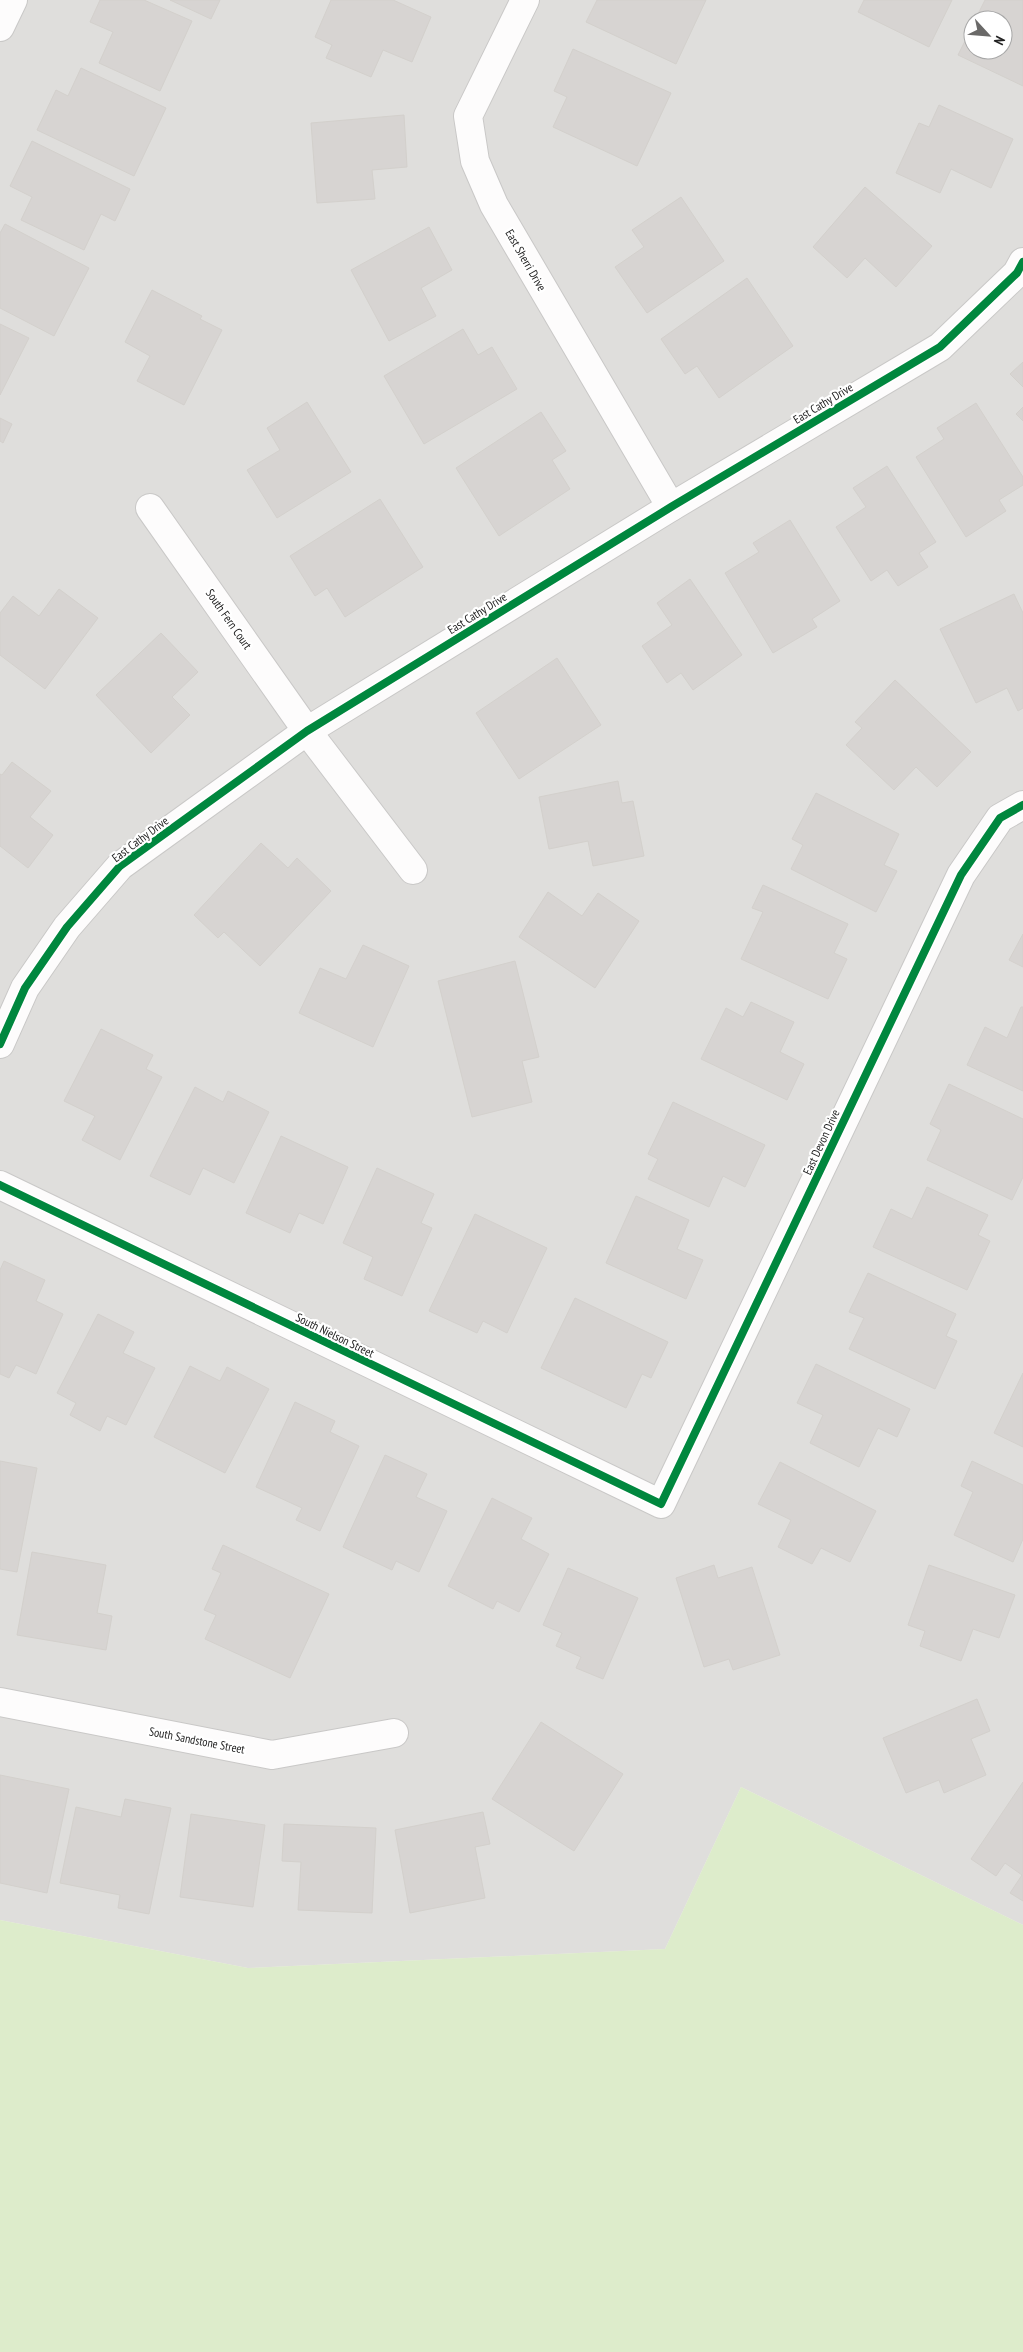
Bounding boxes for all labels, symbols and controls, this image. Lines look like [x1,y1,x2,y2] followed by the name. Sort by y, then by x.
[963,10,1013,60] north arrow
[990,33,1009,48] text: N
[502,226,550,294] street label: East Sherri Drive
[790,379,856,427] street label: East Cathy Drive
[203,586,256,653] street label: South Fern Court
[445,589,509,637] street label: East Cathy Drive
[109,813,171,865] street label: East Cathy Drive
[799,1107,843,1177] street label: East Devon Drive
[293,1310,377,1361] street label: South Nielson Street
[148,1723,247,1757] street label: South Sandstone Street

